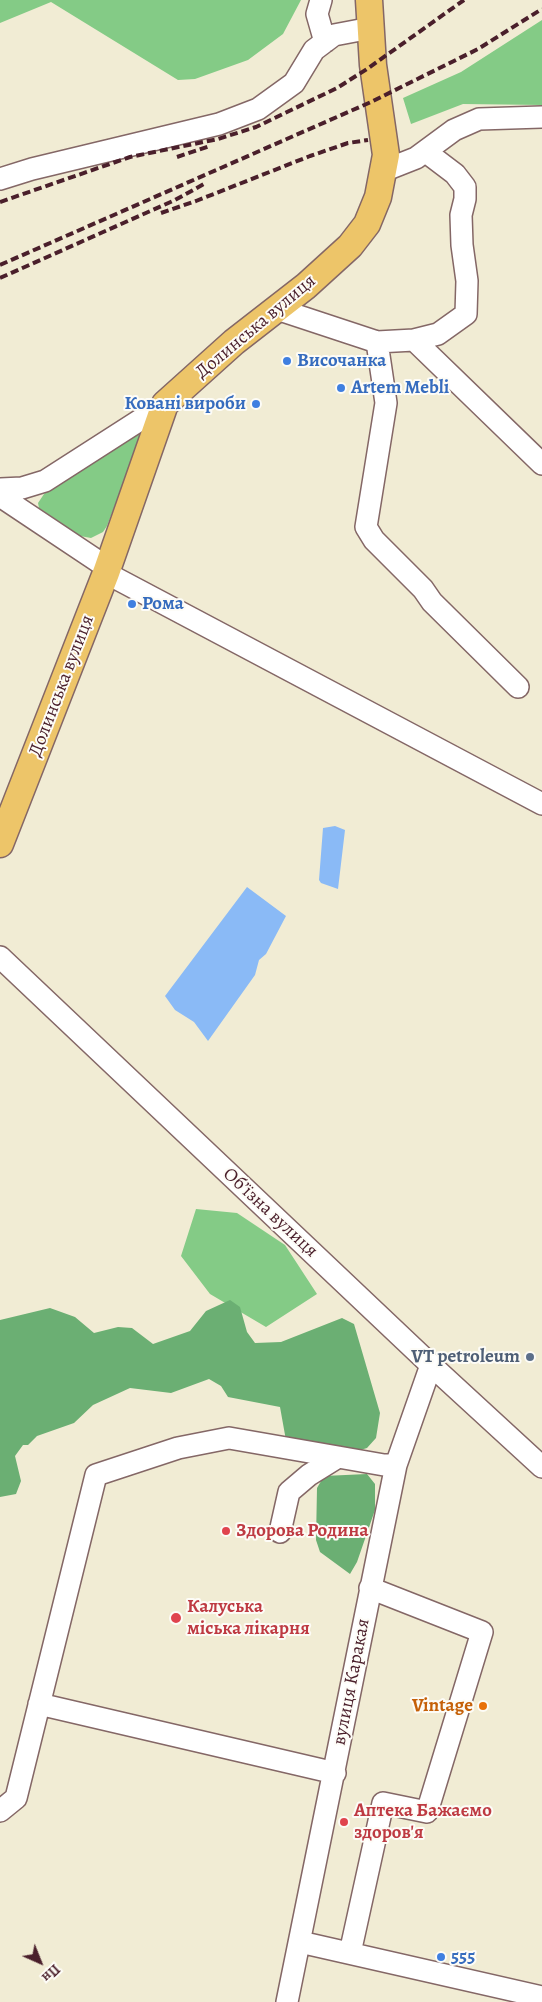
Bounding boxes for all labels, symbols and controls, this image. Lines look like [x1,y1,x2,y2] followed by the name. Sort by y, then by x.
[191,270,321,384] street label: Долинська вулиця
[297,350,386,372] place label: Височанка
[281,355,293,367] marker: Височанка
[351,377,449,399] place label: Artem Mebli
[335,382,347,394] marker: Artem Mebli
[124,393,246,415] place label: Ковані вироби
[250,398,262,410] marker: Ковані вироби
[142,593,184,615] place label: Рома
[126,598,138,610] marker: Рома
[25,612,99,760] street label: Долинська вулиця
[218,1163,322,1263] street label: Обʼїзна вулиця
[411,1346,520,1368] place label: VT petroleum
[524,1351,536,1363] marker: VT petroleum
[236,1520,368,1542] place label: Здорова Родина
[220,1525,232,1537] marker: Здорова Родина
[187,1596,310,1640] place label: Калуська міська лікарня
[169,1611,183,1625] marker: Калуська міська лікарня
[329,1617,375,1747] street label: вулиця Каракая
[412,1695,473,1717] place label: Vintage
[477,1700,489,1712] marker: Vintage
[354,1800,492,1844] place label: Аптека Бажаємо здоров'я
[338,1816,350,1828] marker: Аптека Бажаємо здоров'я
[15,1937,65,1987] north arrow
[451,1946,475,1968] place label: 555
[435,1951,447,1963] marker: 555
[38,1960,64,1986] text: Пн

